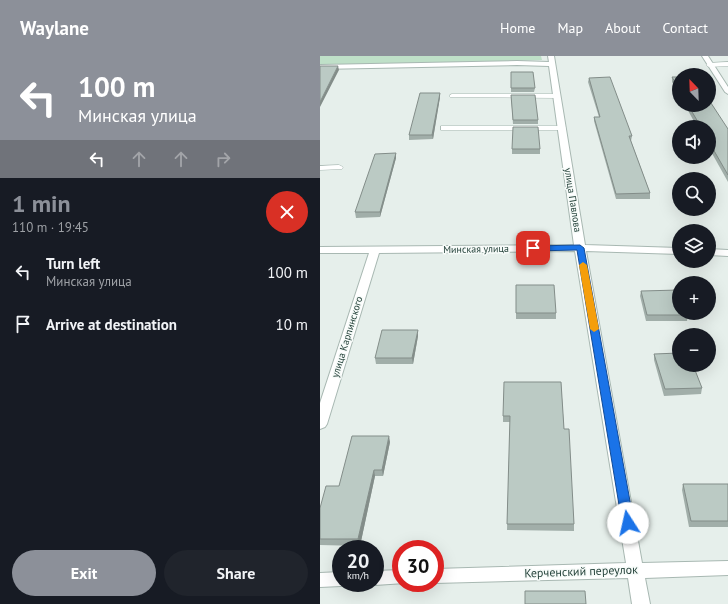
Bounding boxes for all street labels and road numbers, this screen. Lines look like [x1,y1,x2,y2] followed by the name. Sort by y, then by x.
[561,167,585,233] street label: улица Павлова
[443,242,509,256] street label: Минская улица
[328,295,366,379] street label: улица Карпинского
[524,562,638,580] street label: Керченский переулок

